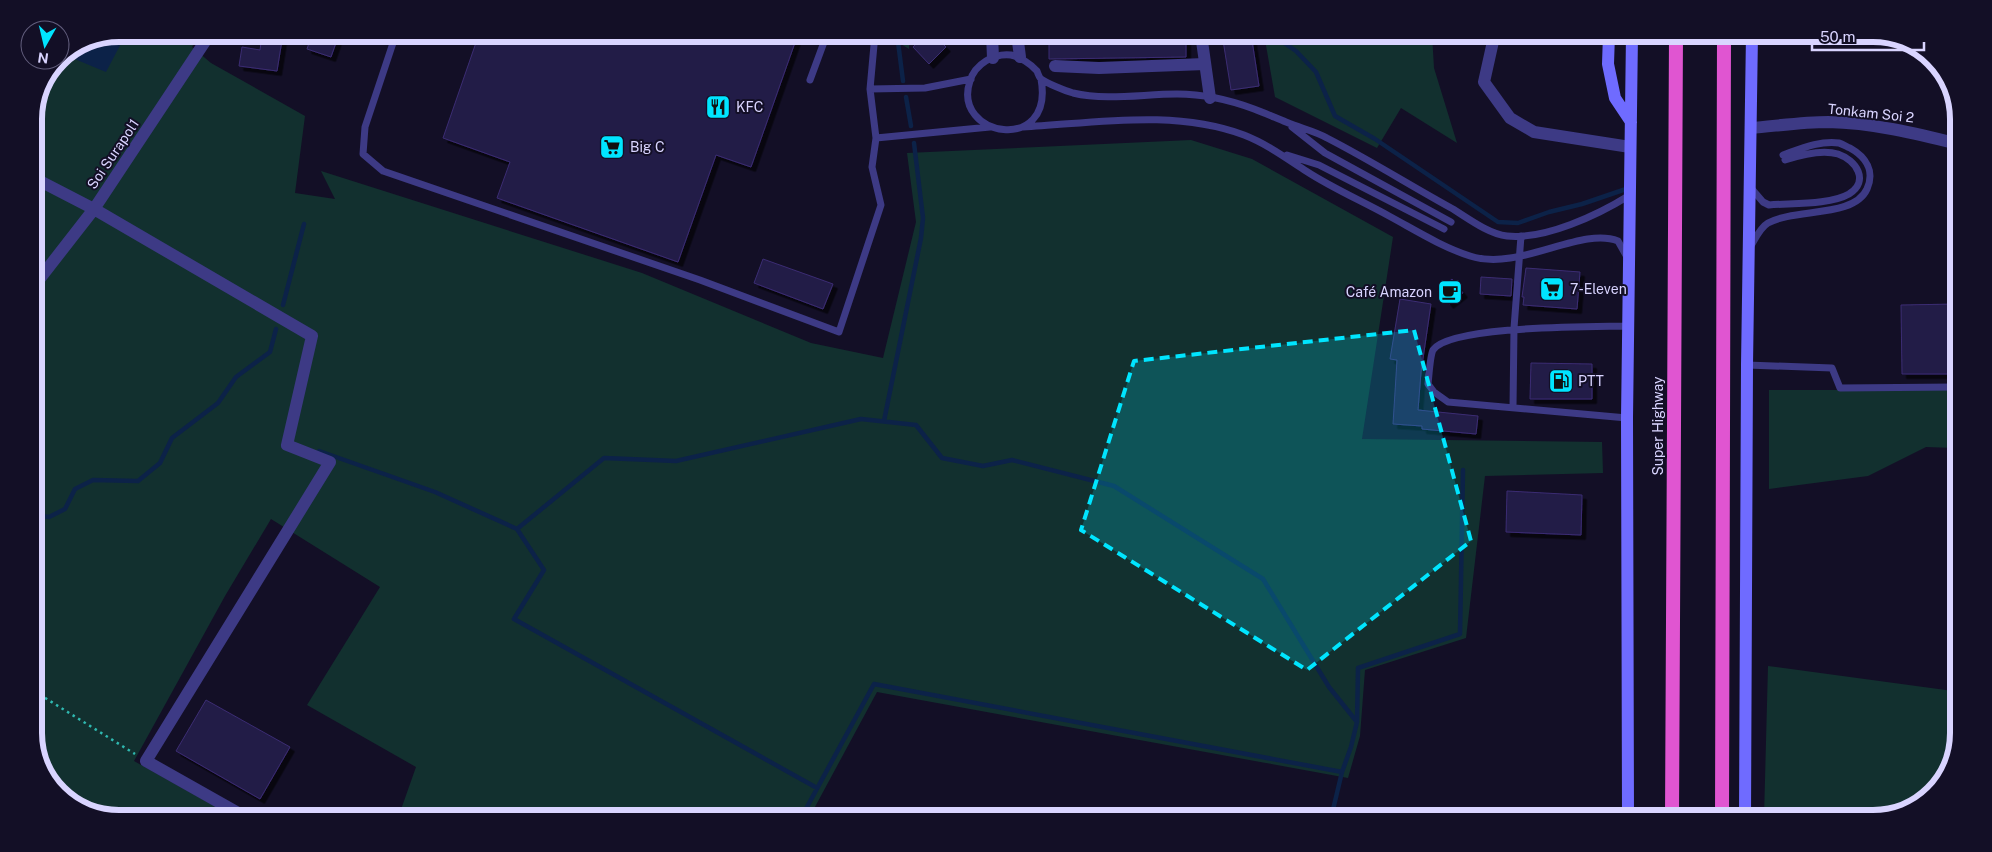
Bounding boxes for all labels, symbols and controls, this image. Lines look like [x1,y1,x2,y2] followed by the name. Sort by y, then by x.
[20,20,70,70] north arrow
[1812,20,1924,52] scale bar
[1820,28,1855,45] text: 50 m
[37,49,50,67] text: N
[705,94,731,120] restaurant icon: KFC
[736,99,764,115] place label: KFC
[1827,101,1915,125] street label: Tonkam Soi 2
[84,116,142,192] street label: Soi Surapol1
[599,134,625,160] supermarket icon: Big C
[630,139,665,155] place label: Big C
[1539,276,1565,302] supermarket icon: 7-Eleven
[1437,279,1463,305] cafe icon: Café Amazon
[1570,281,1627,297] place label: 7-Eleven
[1346,284,1432,300] place label: Café Amazon
[1548,368,1574,394] fuel station icon: PTT
[1578,373,1604,389] place label: PTT
[1650,376,1666,476] street label: Super Highway

